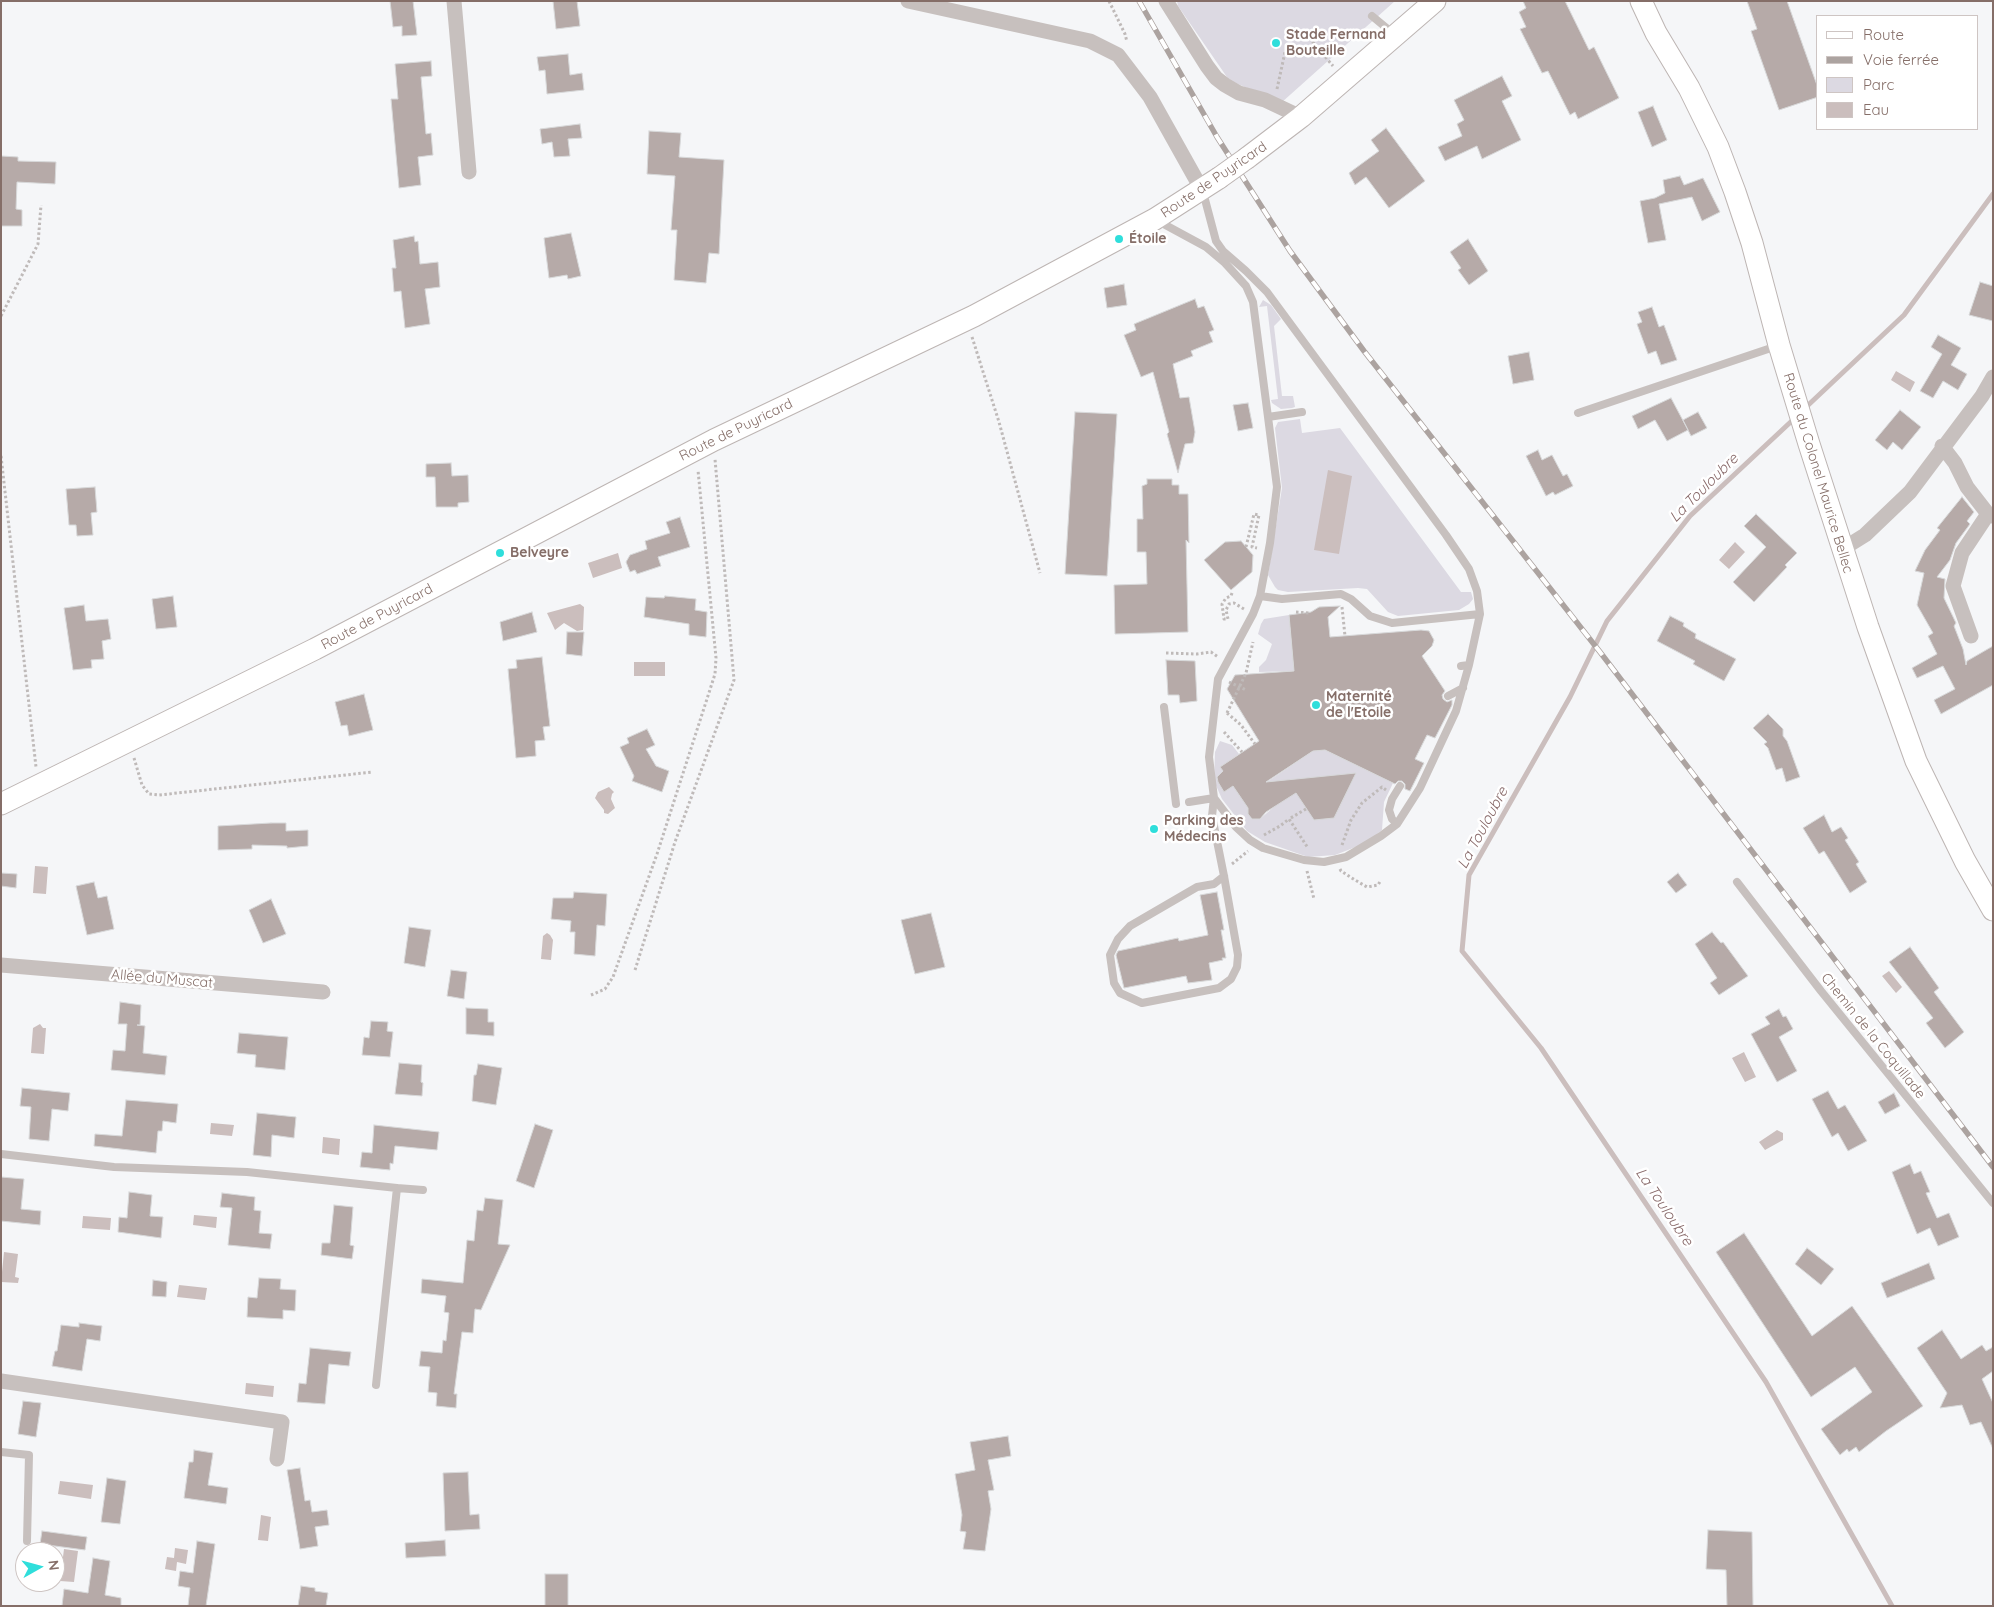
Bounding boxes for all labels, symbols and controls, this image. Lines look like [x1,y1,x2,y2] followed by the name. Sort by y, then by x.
[1816,15,1979,130] legend
[1863,25,1904,44] text: Route
[1286,27,1386,59] place label: Stade Fernand Bouteille
[1270,37,1282,49] marker: Stade Fernand Bouteille
[1863,50,1939,69] text: Voie ferrée
[1863,75,1894,94] text: Parc
[1863,100,1889,119] text: Eau
[1158,138,1270,222] street label: Route de Puyricard
[1129,231,1167,247] place label: Étoile
[1113,233,1125,245] marker: Étoile
[1779,371,1857,575] street label: Route du Colonel Maurice Bellec
[676,395,796,465] street label: Route de Puyricard
[1666,450,1742,526] water label: La Touloubre
[510,545,569,561] place label: Belveyre
[494,547,506,559] marker: Belveyre
[318,580,436,654] street label: Route de Puyricard
[1326,689,1392,722] place label: Maternité de l'Etoile
[1310,699,1322,711] marker: Maternité de l'Etoile
[1454,784,1512,872] water label: La Touloubre
[1164,813,1244,846] place label: Parking des Médecins
[1148,823,1160,835] marker: Parking des Médecins
[110,966,214,992] street label: Allée du Muscat
[1817,970,1929,1102] street label: Chemin de la Coquillade
[1631,1165,1697,1249] water label: La Touloubre
[15,1542,65,1592] north arrow
[44,1559,63,1571] text: N

